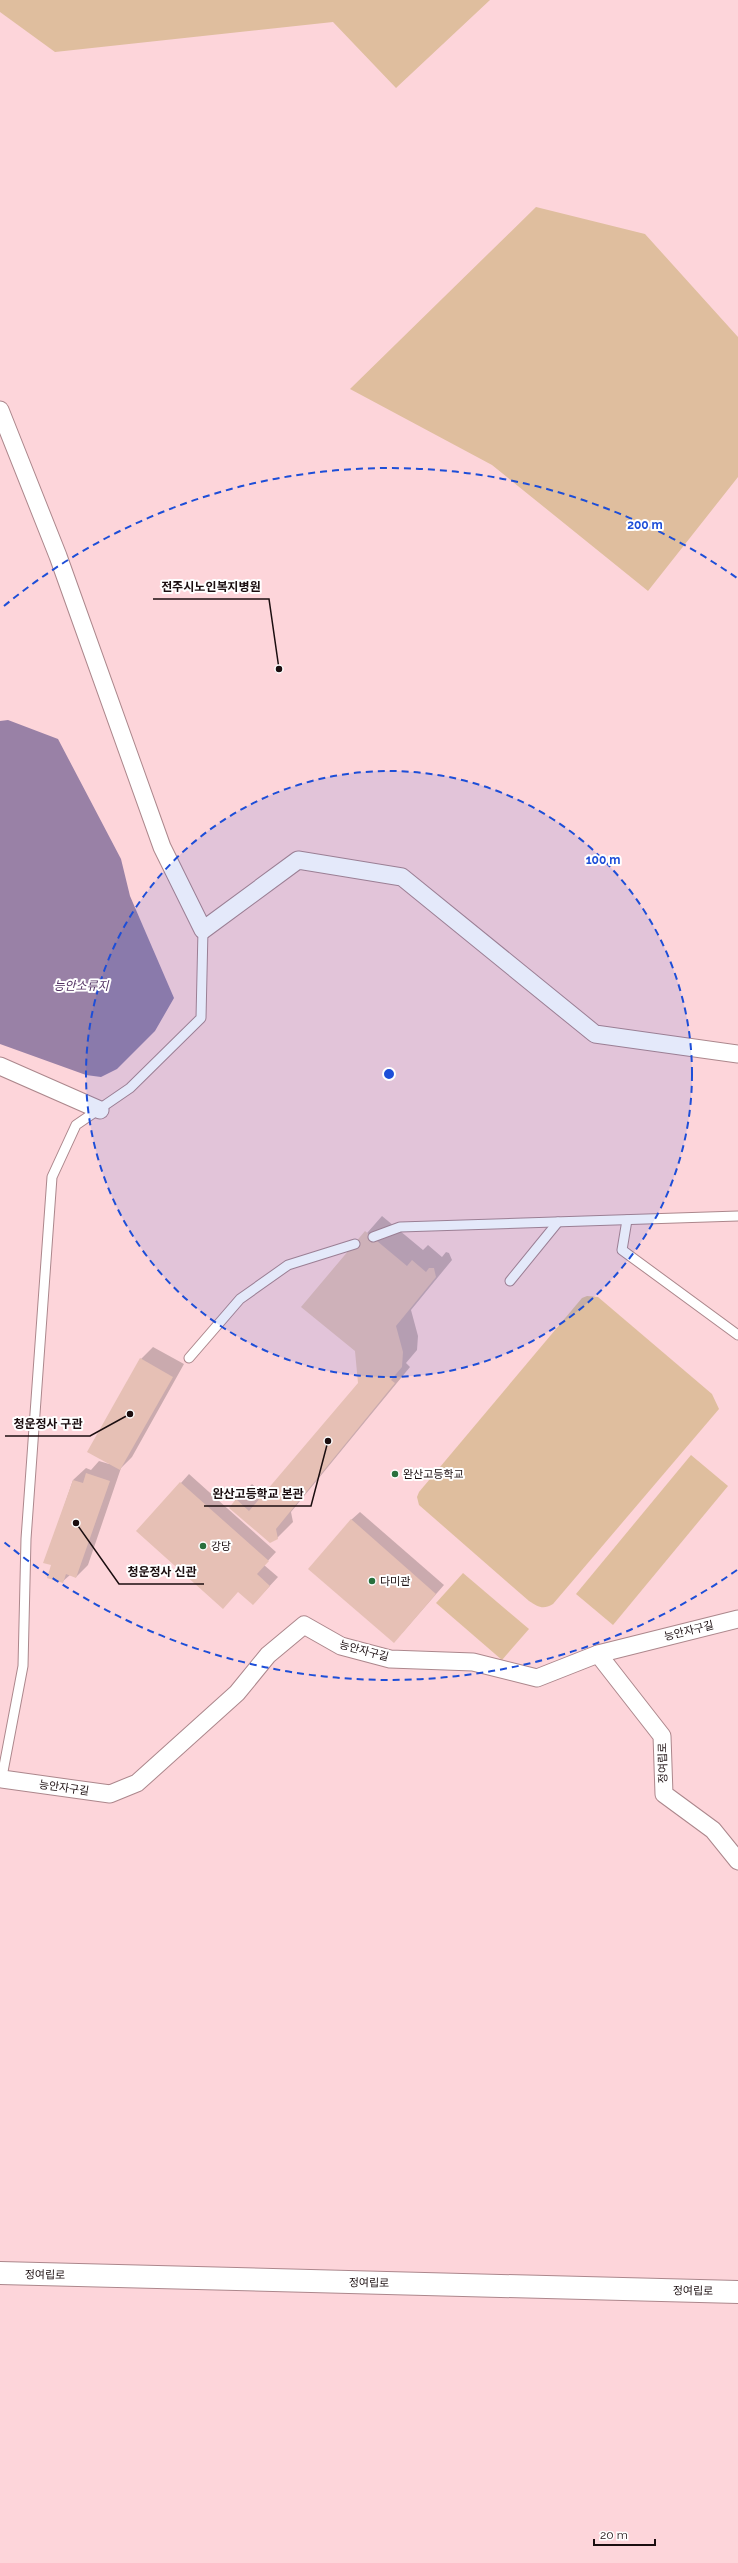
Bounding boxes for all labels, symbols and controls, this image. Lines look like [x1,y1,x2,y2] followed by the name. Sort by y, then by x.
[627,518,663,532] text: 200 m
[153,575,269,599] callout: 전주시노인복지병원
[161,580,261,594] text: 전주시노인복지병원
[586,853,620,867] text: 100 m
[53,979,110,993] water label: 능안소류지
[382,1067,396,1081] centre of rings
[5,1412,90,1436] callout: 청운정사 구관
[13,1417,83,1431] text: 청운정사 구관
[403,1468,464,1481] place label: 완산고등학교
[390,1469,400,1479] marker: 완산고등학교
[204,1482,311,1506] callout: 완산고등학교 본관
[212,1487,304,1501] text: 완산고등학교 본관
[211,1540,231,1553] place label: 강당
[198,1541,208,1551] marker: 강당
[119,1560,204,1584] callout: 청운정사 신관
[127,1565,197,1579] text: 청운정사 신관
[380,1575,410,1588] place label: 다미관
[367,1576,377,1586] marker: 다미관
[663,1619,715,1643] street label: 능안자구길
[338,1638,390,1664] street label: 능안자구길
[656,1743,670,1783] street label: 정여립로
[38,1778,90,1798] street label: 능안자구길
[25,2268,65,2282] street label: 정여립로
[349,2276,389,2290] street label: 정여립로
[673,2284,713,2298] street label: 정여립로
[594,2521,655,2547] scale bar
[600,2528,628,2542] text: 20 m

